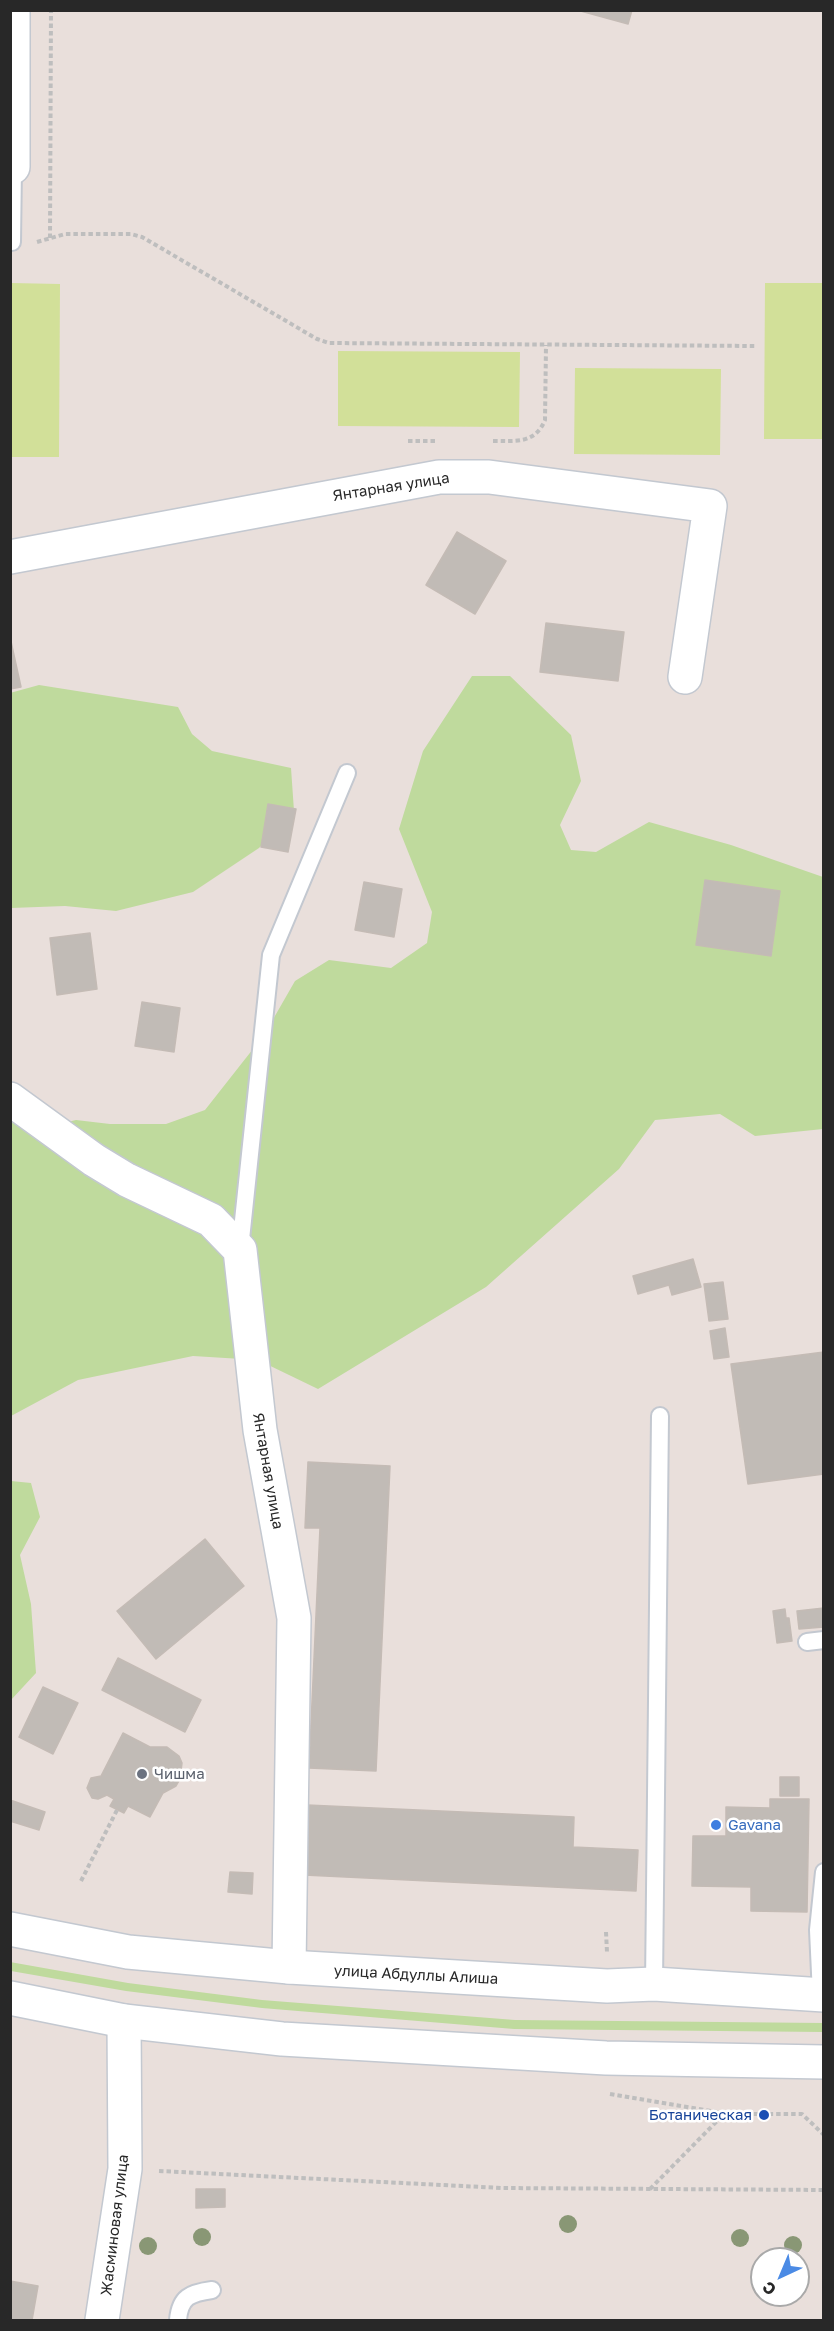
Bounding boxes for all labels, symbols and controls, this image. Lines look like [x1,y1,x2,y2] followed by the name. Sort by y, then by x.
[331,469,451,505] street label: Янтарная улица
[249,1411,287,1531] street label: Янтарная улица
[154,1765,205,1783] place label: Чишма
[135,1767,149,1781] marker: Чишма
[728,1816,781,1834] place label: Gavana
[709,1818,723,1832] marker: Gavana
[333,1962,499,1988] street label: улица Абдуллы Алиша
[649,2106,752,2124] place label: Ботаническая
[757,2108,771,2122] marker: Ботаническая
[97,2153,133,2297] street label: Жасминовая улица
[750,2247,810,2307] north arrow
[758,2277,780,2300] text: С

